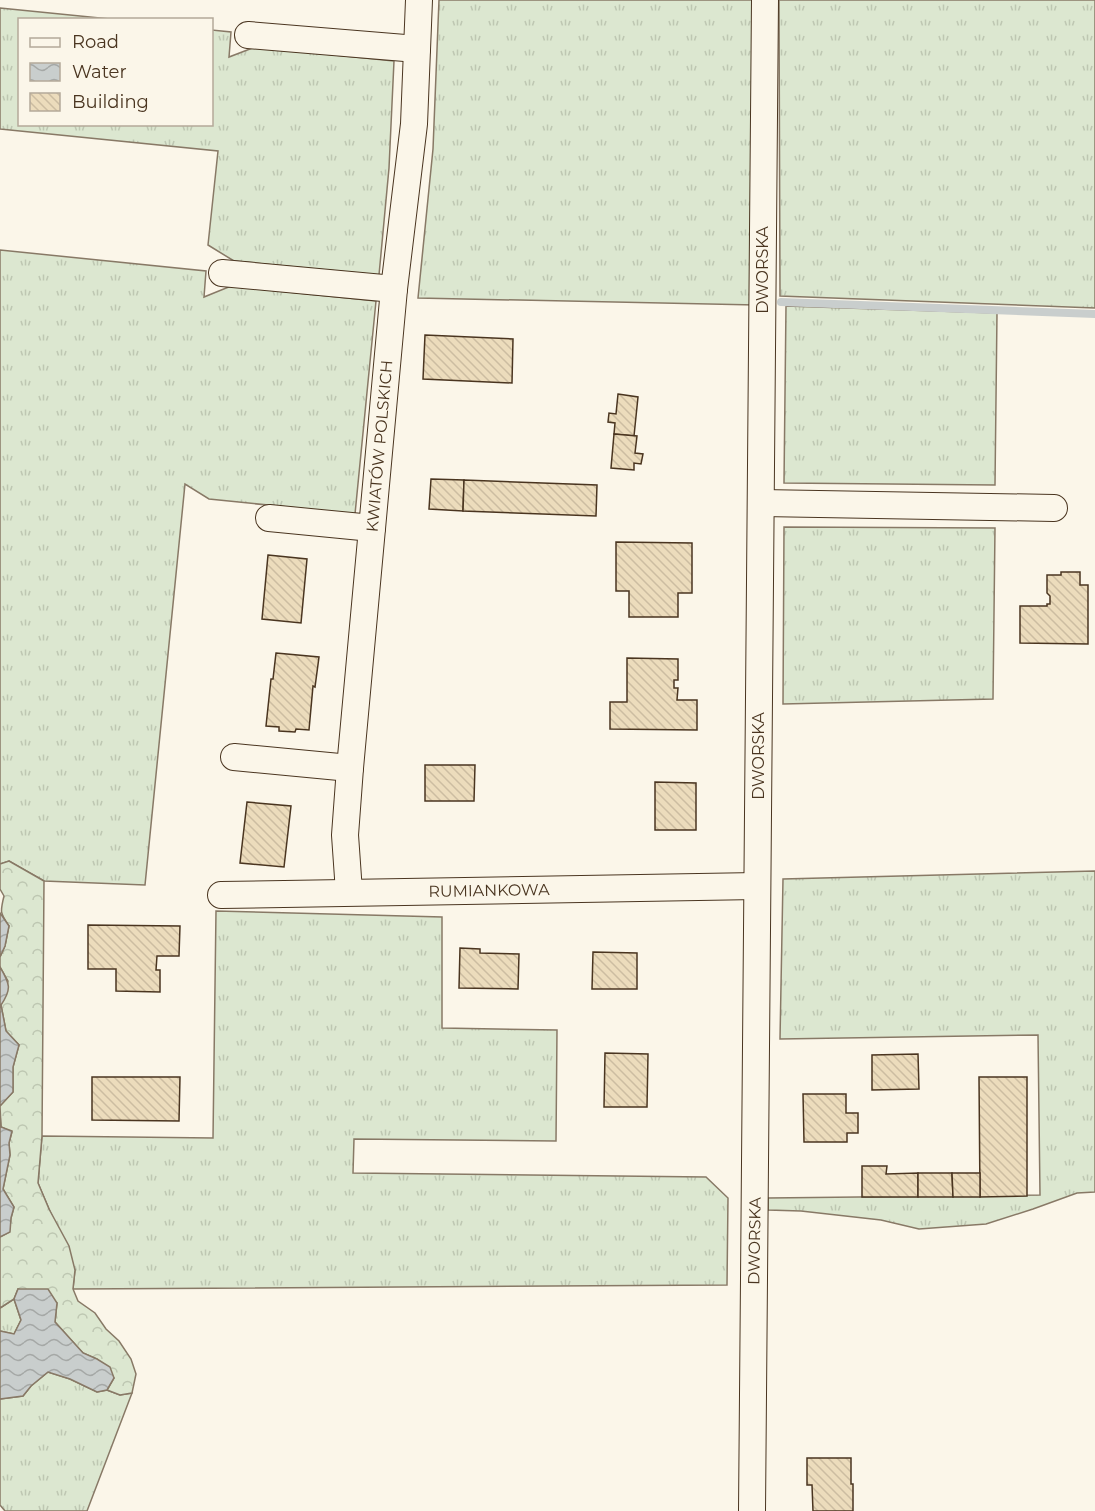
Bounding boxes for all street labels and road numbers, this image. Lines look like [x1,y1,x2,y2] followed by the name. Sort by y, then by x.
[753,226,772,314] street label: DWORSKA
[363,359,396,533] street label: KWIATÓW POLSKICH
[749,712,768,800] street label: DWORSKA
[428,880,550,901] street label: RUMIANKOWA
[744,1197,765,1285] street label: DWORSKA

